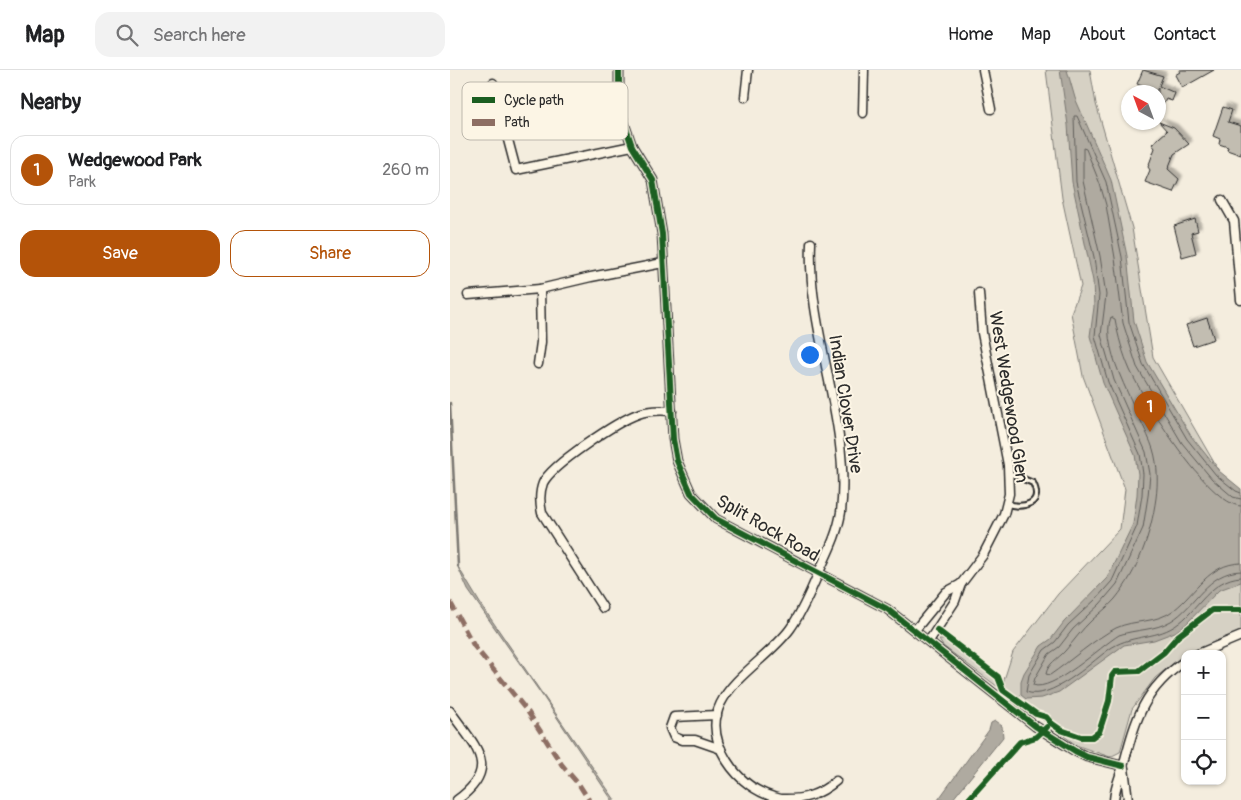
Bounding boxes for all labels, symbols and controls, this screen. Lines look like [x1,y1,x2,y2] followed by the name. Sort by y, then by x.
[95,12,445,57] search box
[25,20,65,49] text: Map
[113,21,141,49] icon: search
[153,23,246,47] text: Search here
[948,23,993,46] text: Home
[1021,23,1051,46] text: Map
[1079,23,1125,46] text: About
[1153,23,1216,46] text: Contact
[462,82,628,140] legend
[1121,85,1166,130] north arrow
[20,89,81,116] text: Nearby
[504,92,564,109] text: Cycle path
[504,114,529,131] text: Path
[68,148,202,172] text: Wedgewood Park
[34,160,40,180] text: 1
[382,160,429,180] text: 260 m
[68,172,96,192] text: Park
[20,230,220,277] button: Save
[230,230,430,277] button: Share
[984,310,1033,484] street label: West Wedgewood Glen
[823,333,868,475] street label: Indian Clover Drive
[797,342,823,368] your location
[1134,391,1166,432] pin: 1
[712,490,824,567] street label: Split Rock Road
[1181,650,1226,785] map controls
[1181,650,1226,695] button: +
[1181,695,1226,740] button: −
[1181,740,1226,785] button: locate

